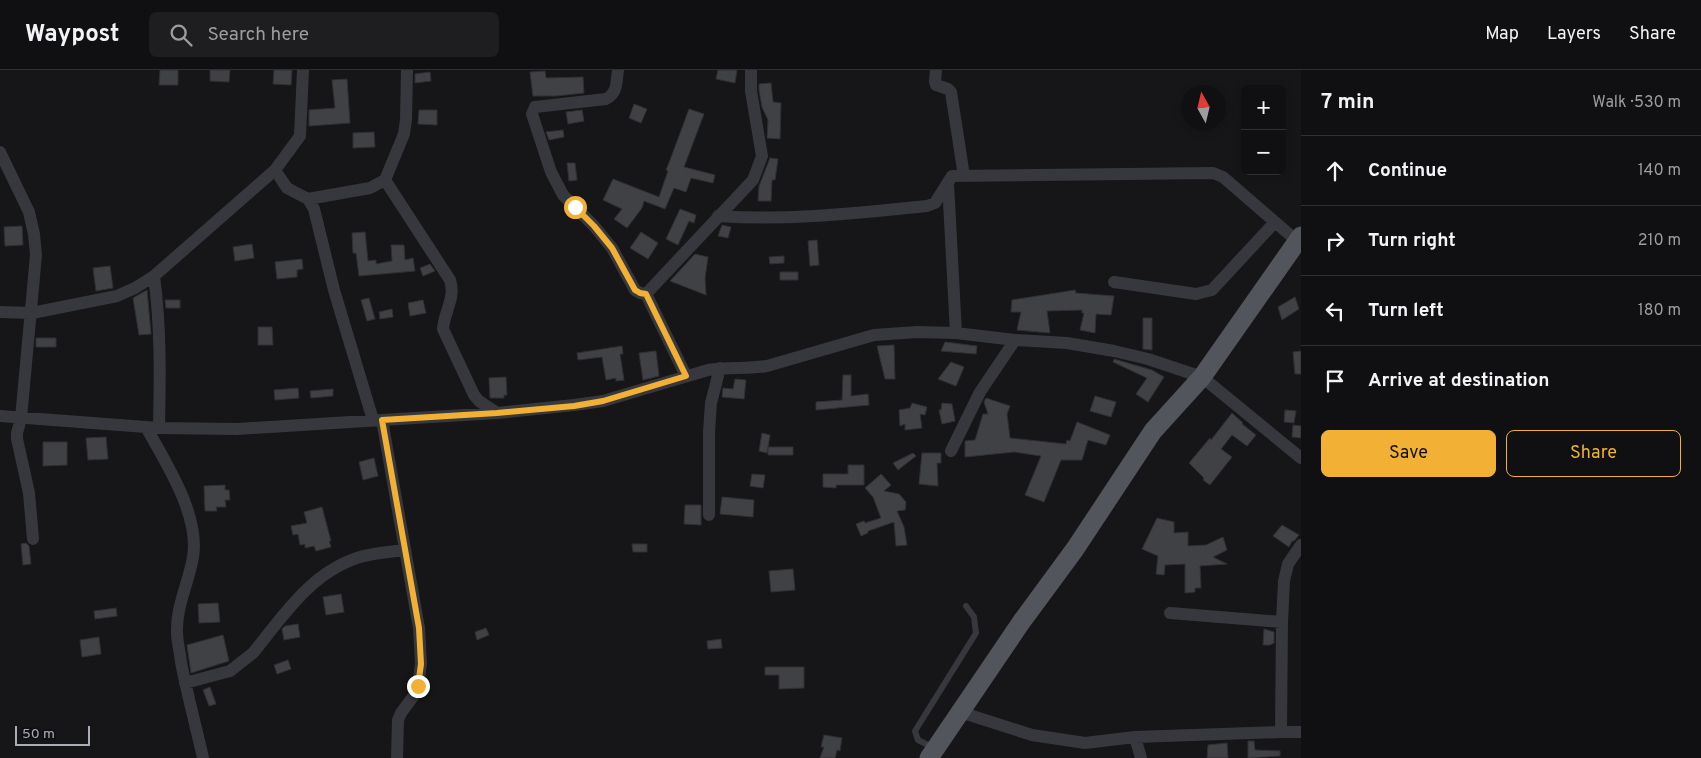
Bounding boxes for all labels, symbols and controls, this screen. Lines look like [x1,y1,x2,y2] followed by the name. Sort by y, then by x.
[149,12,499,57] search box
[25,20,119,50] text: Waypost
[167,21,195,49] icon: search
[207,23,309,47] text: Search here
[1485,23,1519,46] text: Map
[1547,23,1601,46] text: Layers
[1629,23,1676,46] text: Share
[1181,85,1226,130] north arrow
[1241,85,1286,175] map controls
[1241,85,1286,130] button: +
[1321,89,1374,116] text: 7 min
[1592,93,1681,113] text: Walk · 530 m
[1241,130,1286,175] button: −
[1321,157,1349,185] icon: ahead
[1368,159,1447,183] text: Continue
[1638,161,1681,181] text: 140 m
[564,196,587,219] route start
[1321,227,1349,255] icon: right
[1368,229,1456,253] text: Turn right
[1638,231,1681,251] text: 210 m
[1321,297,1349,325] icon: left
[1368,299,1444,323] text: Turn left
[1638,301,1681,321] text: 180 m
[1321,367,1349,395] icon: arrive
[1368,369,1549,393] text: Arrive at destination
[1321,430,1496,477] button: Save
[1506,430,1681,477] button: Share
[407,675,430,698] route end
[15,723,90,746] scale bar
[22,726,55,743] text: 50 m

